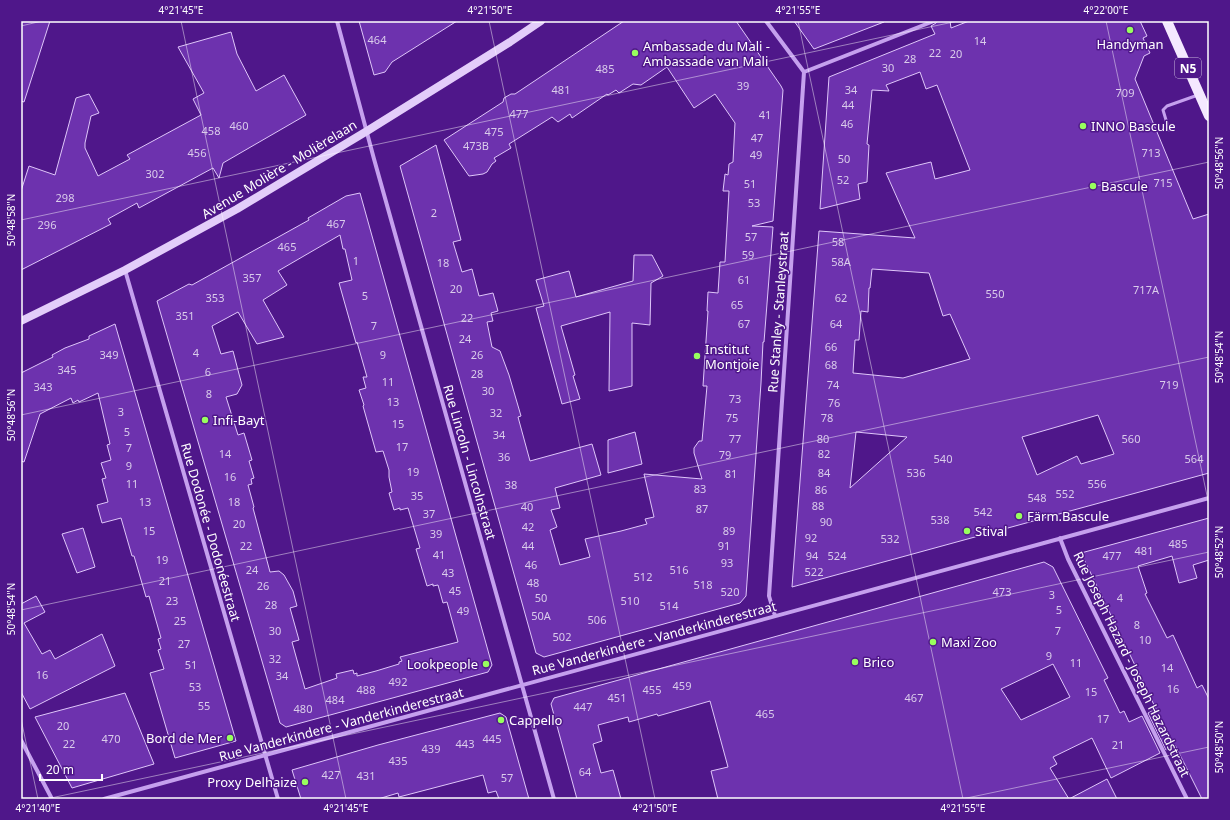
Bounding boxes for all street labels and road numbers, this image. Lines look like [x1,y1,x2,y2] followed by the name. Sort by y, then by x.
[1175,58,1201,78] road number: N5
[198,115,360,223] street label: Avenue Molière - Molièrelaan
[763,231,793,393] street label: Rue Stanley - Stanleystraat
[439,382,501,542] street label: Rue Lincoln - Lincolnstraat
[177,441,245,624] street label: Rue Dodonée - Dodonéestraat
[1069,548,1195,780] street label: Rue Joseph Hazard - Joseph Hazardstraat
[530,597,779,679] street label: Rue Vanderkindere - Vanderkinderestraat
[217,683,466,765] street label: Rue Vanderkindere - Vanderkinderestraat

